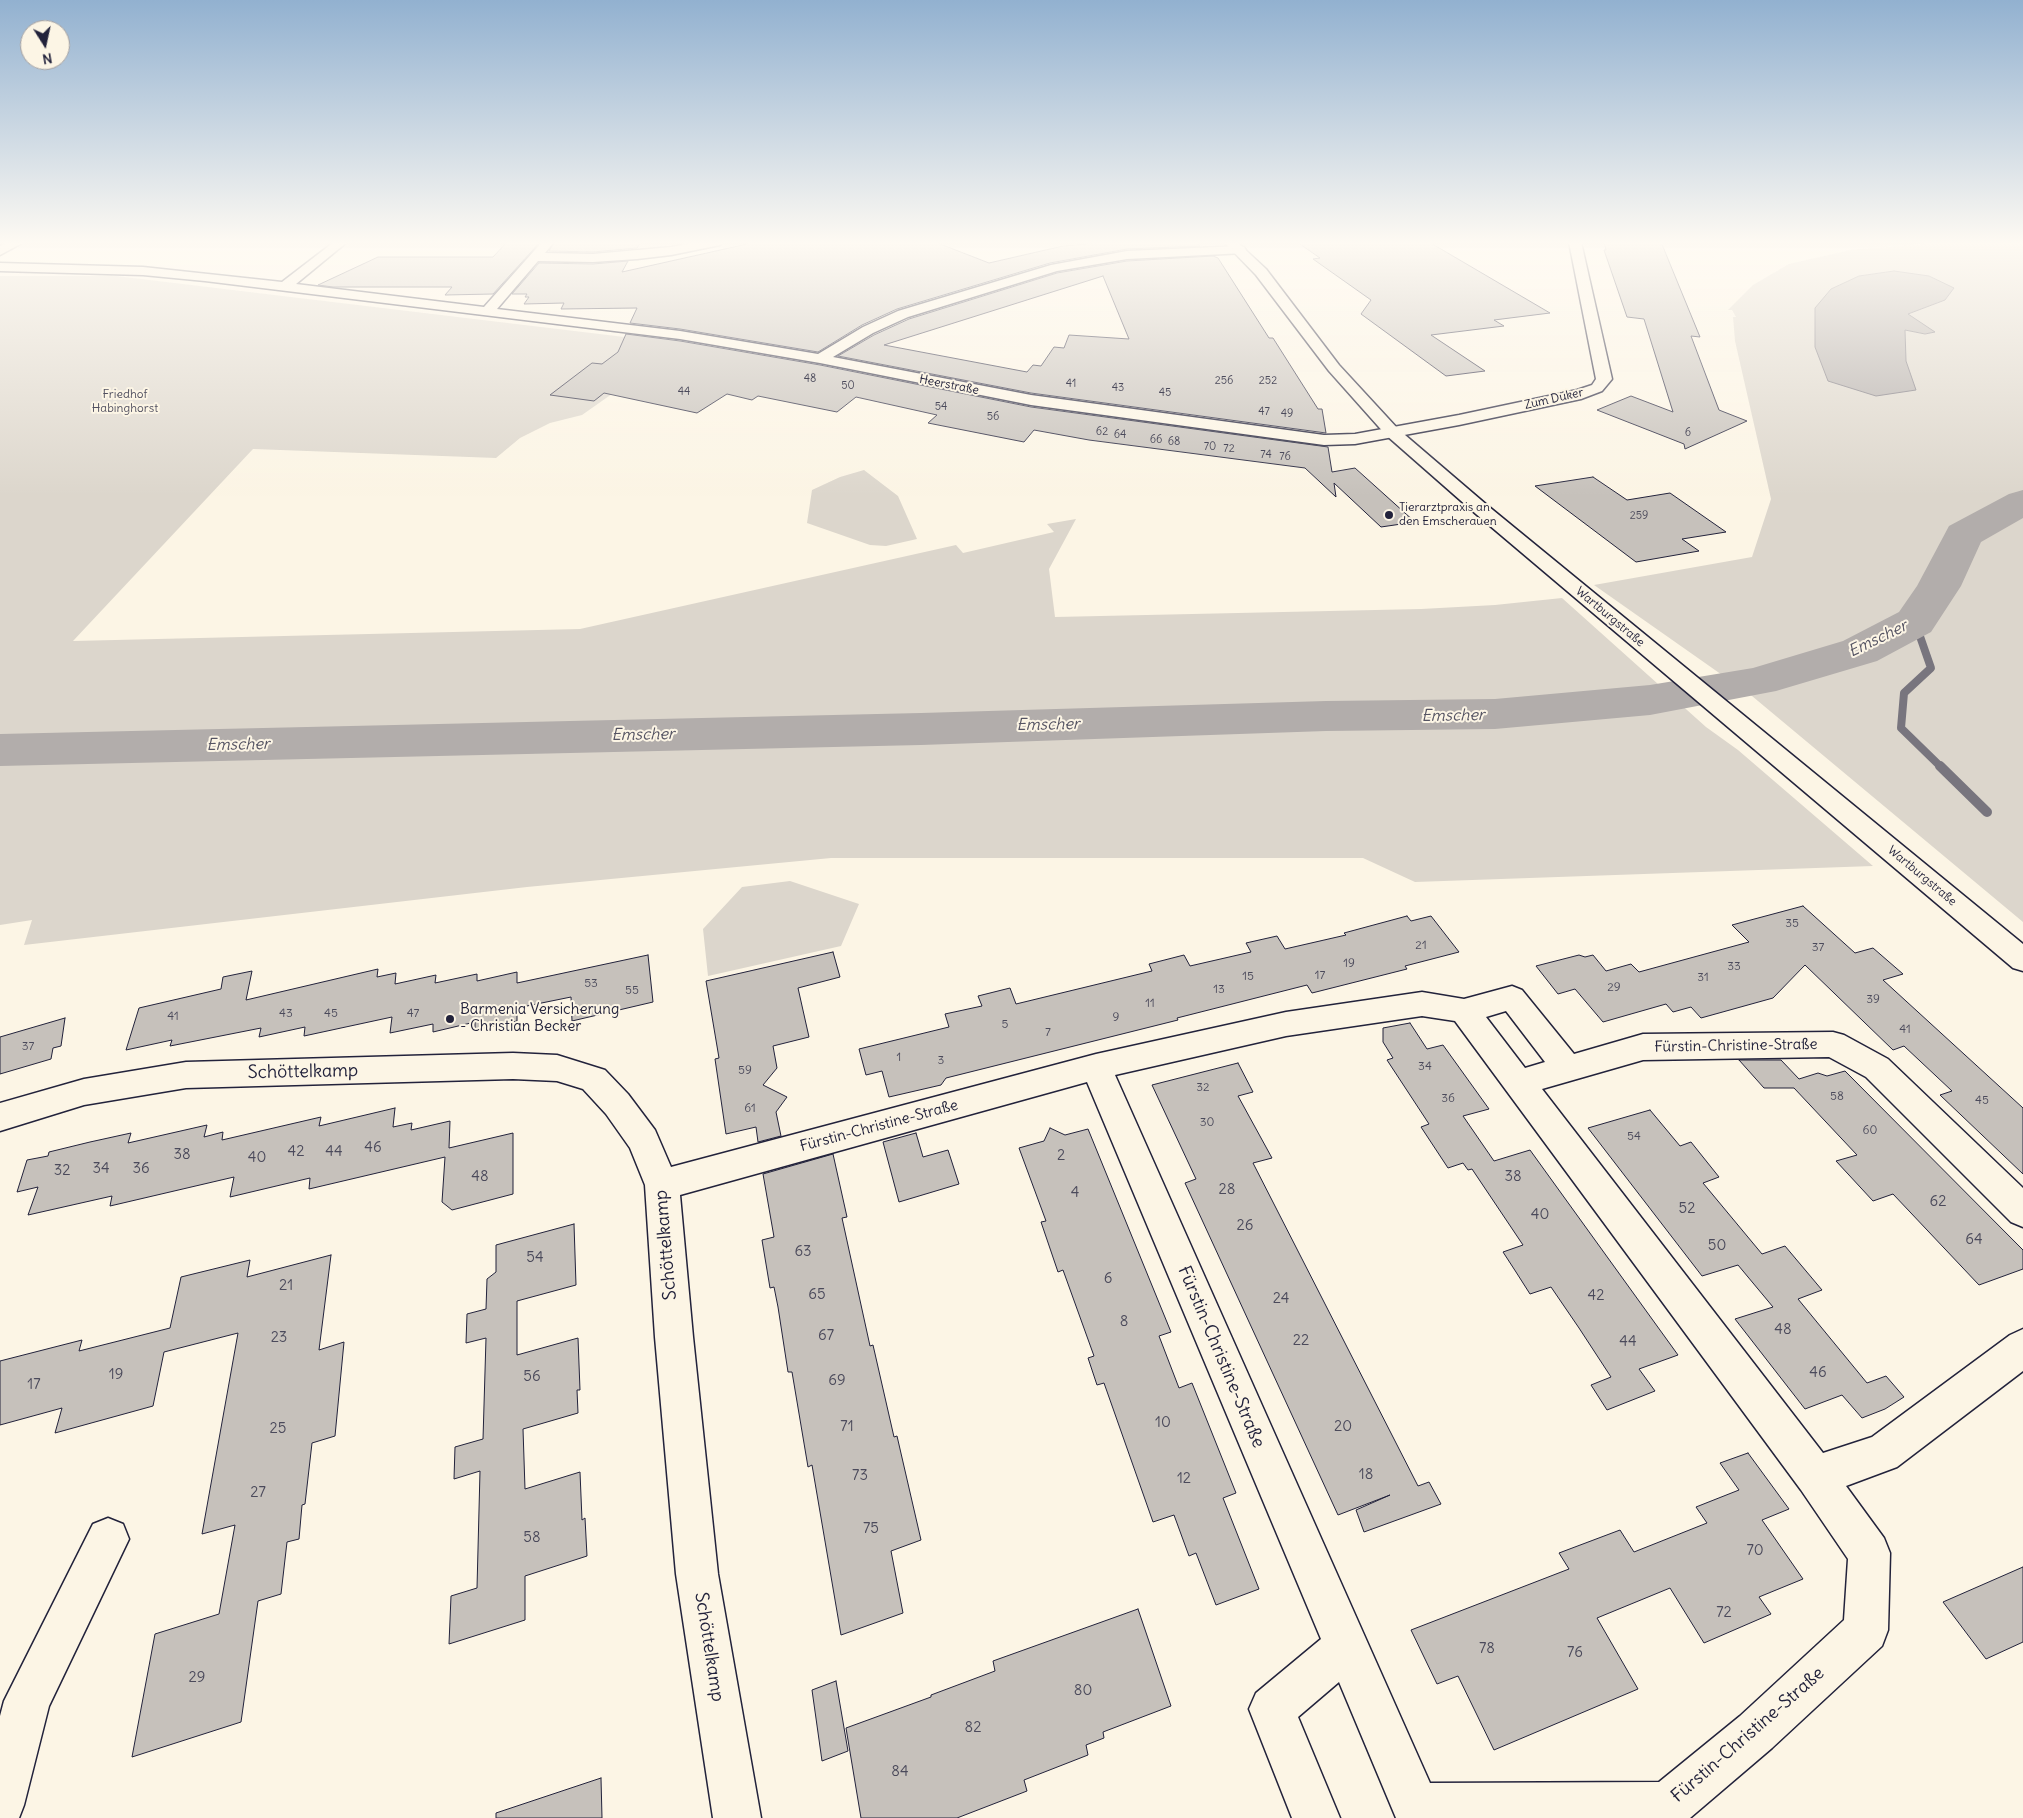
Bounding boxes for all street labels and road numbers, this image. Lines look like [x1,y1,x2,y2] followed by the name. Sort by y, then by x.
[918,372,980,398] street label: Heerstraße
[1523,385,1585,413] street label: Zum Düker
[1573,584,1647,650] street label: Wartburgstraße
[1885,843,1959,909] street label: Wartburgstraße
[1654,1036,1818,1056] street label: Fürstin-Christine-Straße
[248,1060,358,1084] street label: Schöttelkamp
[798,1096,960,1156] street label: Fürstin-Christine-Straße
[650,1189,682,1301] street label: Schöttelkamp
[1173,1263,1269,1451] street label: Fürstin-Christine-Straße
[690,1591,728,1703] street label: Schöttelkamp
[1667,1663,1829,1807] street label: Fürstin-Christine-Straße

